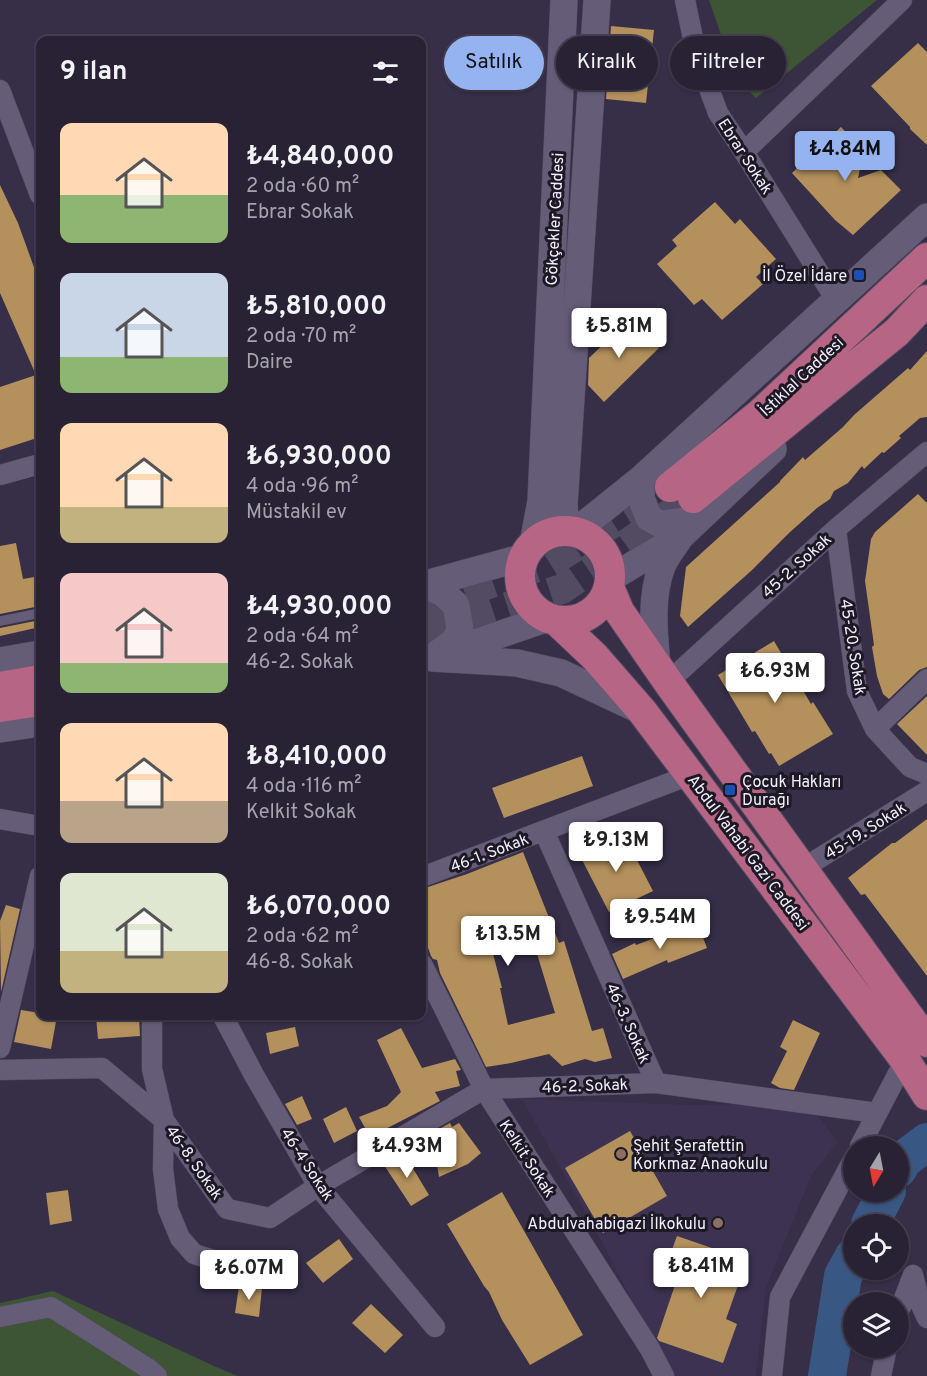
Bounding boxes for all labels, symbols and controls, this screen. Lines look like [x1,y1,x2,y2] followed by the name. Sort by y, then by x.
[444,36,544,90] chip: Satılık
[556,36,658,90] chip: Kiralık
[670,36,786,90] chip: Filtreler
[60,56,127,89] text: 9 ilan
[369,56,402,89] icon: filters
[712,115,776,199] street label: Ebrar Sokak
[796,131,894,182] pin: ₺4.84M
[809,137,881,163] text: ₺4.84M
[246,141,394,174] text: ₺4,840,000
[108,147,180,219] icon: home
[543,152,569,286] street label: Gökçekler Caddesi
[246,174,359,200] text: 2 oda · 60 m²
[246,200,354,226] text: Ebrar Sokak
[762,265,847,287] place label: İl Özel İdare
[852,268,866,282] marker: İl Özel İdare
[246,291,387,324] text: ₺5,810,000
[108,297,180,369] icon: home
[570,308,668,359] pin: ₺5.81M
[586,314,652,340] text: ₺5.81M
[246,324,356,350] text: 2 oda · 70 m²
[756,333,848,421] street label: İstiklal Caddesi
[246,350,293,376] text: Daire
[246,441,392,474] text: ₺6,930,000
[108,447,180,519] icon: home
[246,474,359,500] text: 4 oda · 96 m²
[246,500,347,526] text: Müstakil ev
[758,530,836,603] street label: 45-2. Sokak
[246,591,392,624] text: ₺4,930,000
[108,597,180,669] icon: home
[835,598,869,697] street label: 45-20. Sokak
[246,624,359,650] text: 2 oda · 64 m²
[246,650,354,676] text: 46-2. Sokak
[726,653,824,704] pin: ₺6.93M
[740,659,810,685] text: ₺6.93M
[246,741,387,774] text: ₺8,410,000
[108,747,180,819] icon: home
[682,771,813,935] street label: Abdul Vahabi Gazi Caddesi
[742,773,841,811] place label: Çocuk Hakları Durağı
[246,774,362,800] text: 4 oda · 116 m²
[723,783,737,797] marker: Çocuk Hakları Durağı
[822,799,911,865] street label: 45-19. Sokak
[246,800,357,826] text: Kelkit Sokak
[567,822,665,873] pin: ₺9.13M
[583,828,649,854] text: ₺9.13M
[448,830,532,878] street label: 46-1. Sokak
[246,891,391,924] text: ₺6,070,000
[108,897,180,969] icon: home
[611,899,709,950] pin: ₺9.54M
[624,905,696,931] text: ₺9.54M
[459,916,557,967] pin: ₺13.5M
[475,922,541,948] text: ₺13.5M
[246,924,359,950] text: 2 oda · 62 m²
[246,950,354,976] text: 46-8. Sokak
[601,980,654,1067] street label: 46-3. Sokak
[542,1075,629,1098] street label: 46-2. Sokak
[494,1117,559,1202] street label: Kelkit Sokak
[160,1122,226,1204] street label: 46-8. Sokak
[275,1125,337,1205] street label: 46-4 Sokak
[358,1128,456,1179] pin: ₺4.93M
[371,1134,443,1160] text: ₺4.93M
[843,1136,909,1202] north arrow
[843,1136,909,1358] map controls
[633,1137,768,1175] place label: Şehit Şerafettin Korkmaz Anaokulu
[614,1147,628,1161] marker: Şehit Şerafettin Korkmaz Anaokulu
[527,1214,706,1235] place label: Abdulvahabigazi İlkokulu
[843,1214,909,1280] button: locate
[711,1216,725,1230] marker: Abdulvahabigazi İlkokulu
[652,1248,750,1299] pin: ₺8.41M
[200,1250,298,1301] pin: ₺6.07M
[667,1254,735,1280] text: ₺8.41M
[214,1256,284,1282] text: ₺6.07M
[843,1292,909,1358] button: layers

